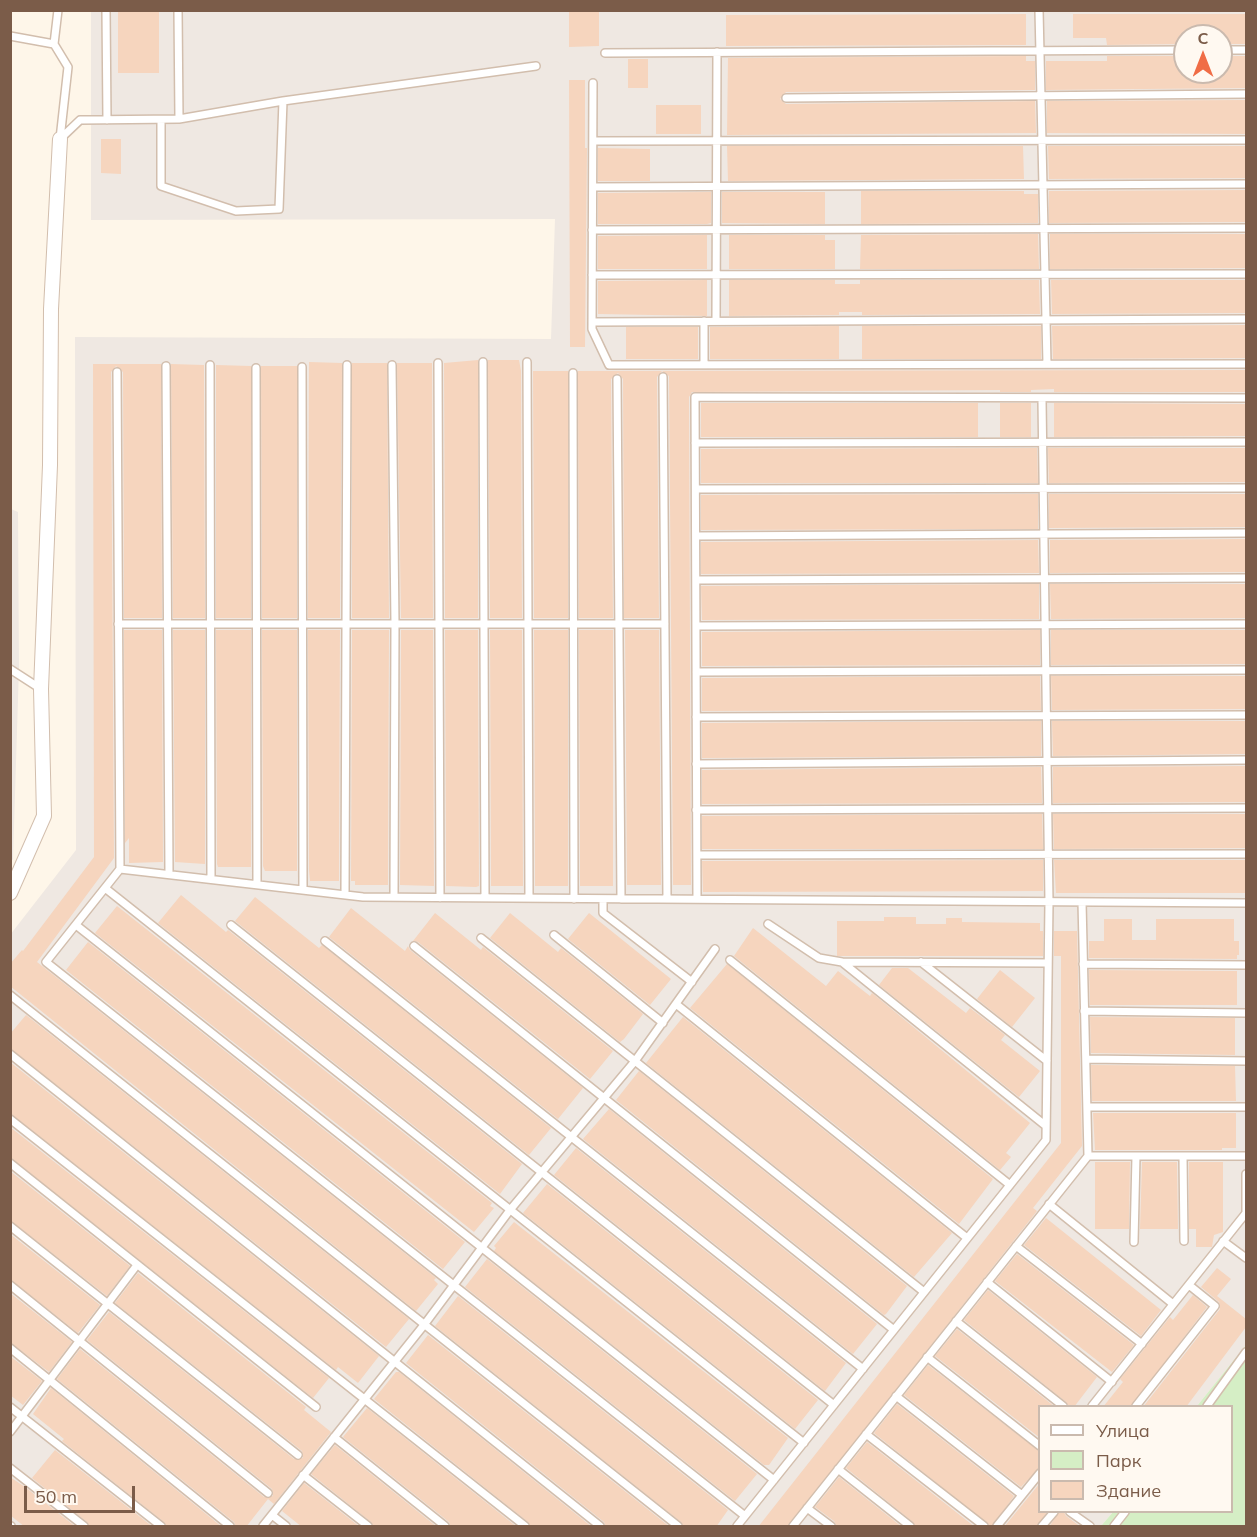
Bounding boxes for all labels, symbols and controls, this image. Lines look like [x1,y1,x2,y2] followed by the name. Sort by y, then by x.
[1173,24,1233,84] north arrow
[1198,28,1208,48] text: С
[1038,1405,1233,1513] legend
[1096,1419,1150,1442] text: Улица
[1096,1449,1141,1472] text: Парк
[27,1474,138,1512] scale bar
[1096,1479,1161,1502] text: Здание
[35,1485,77,1508] text: 50 m

